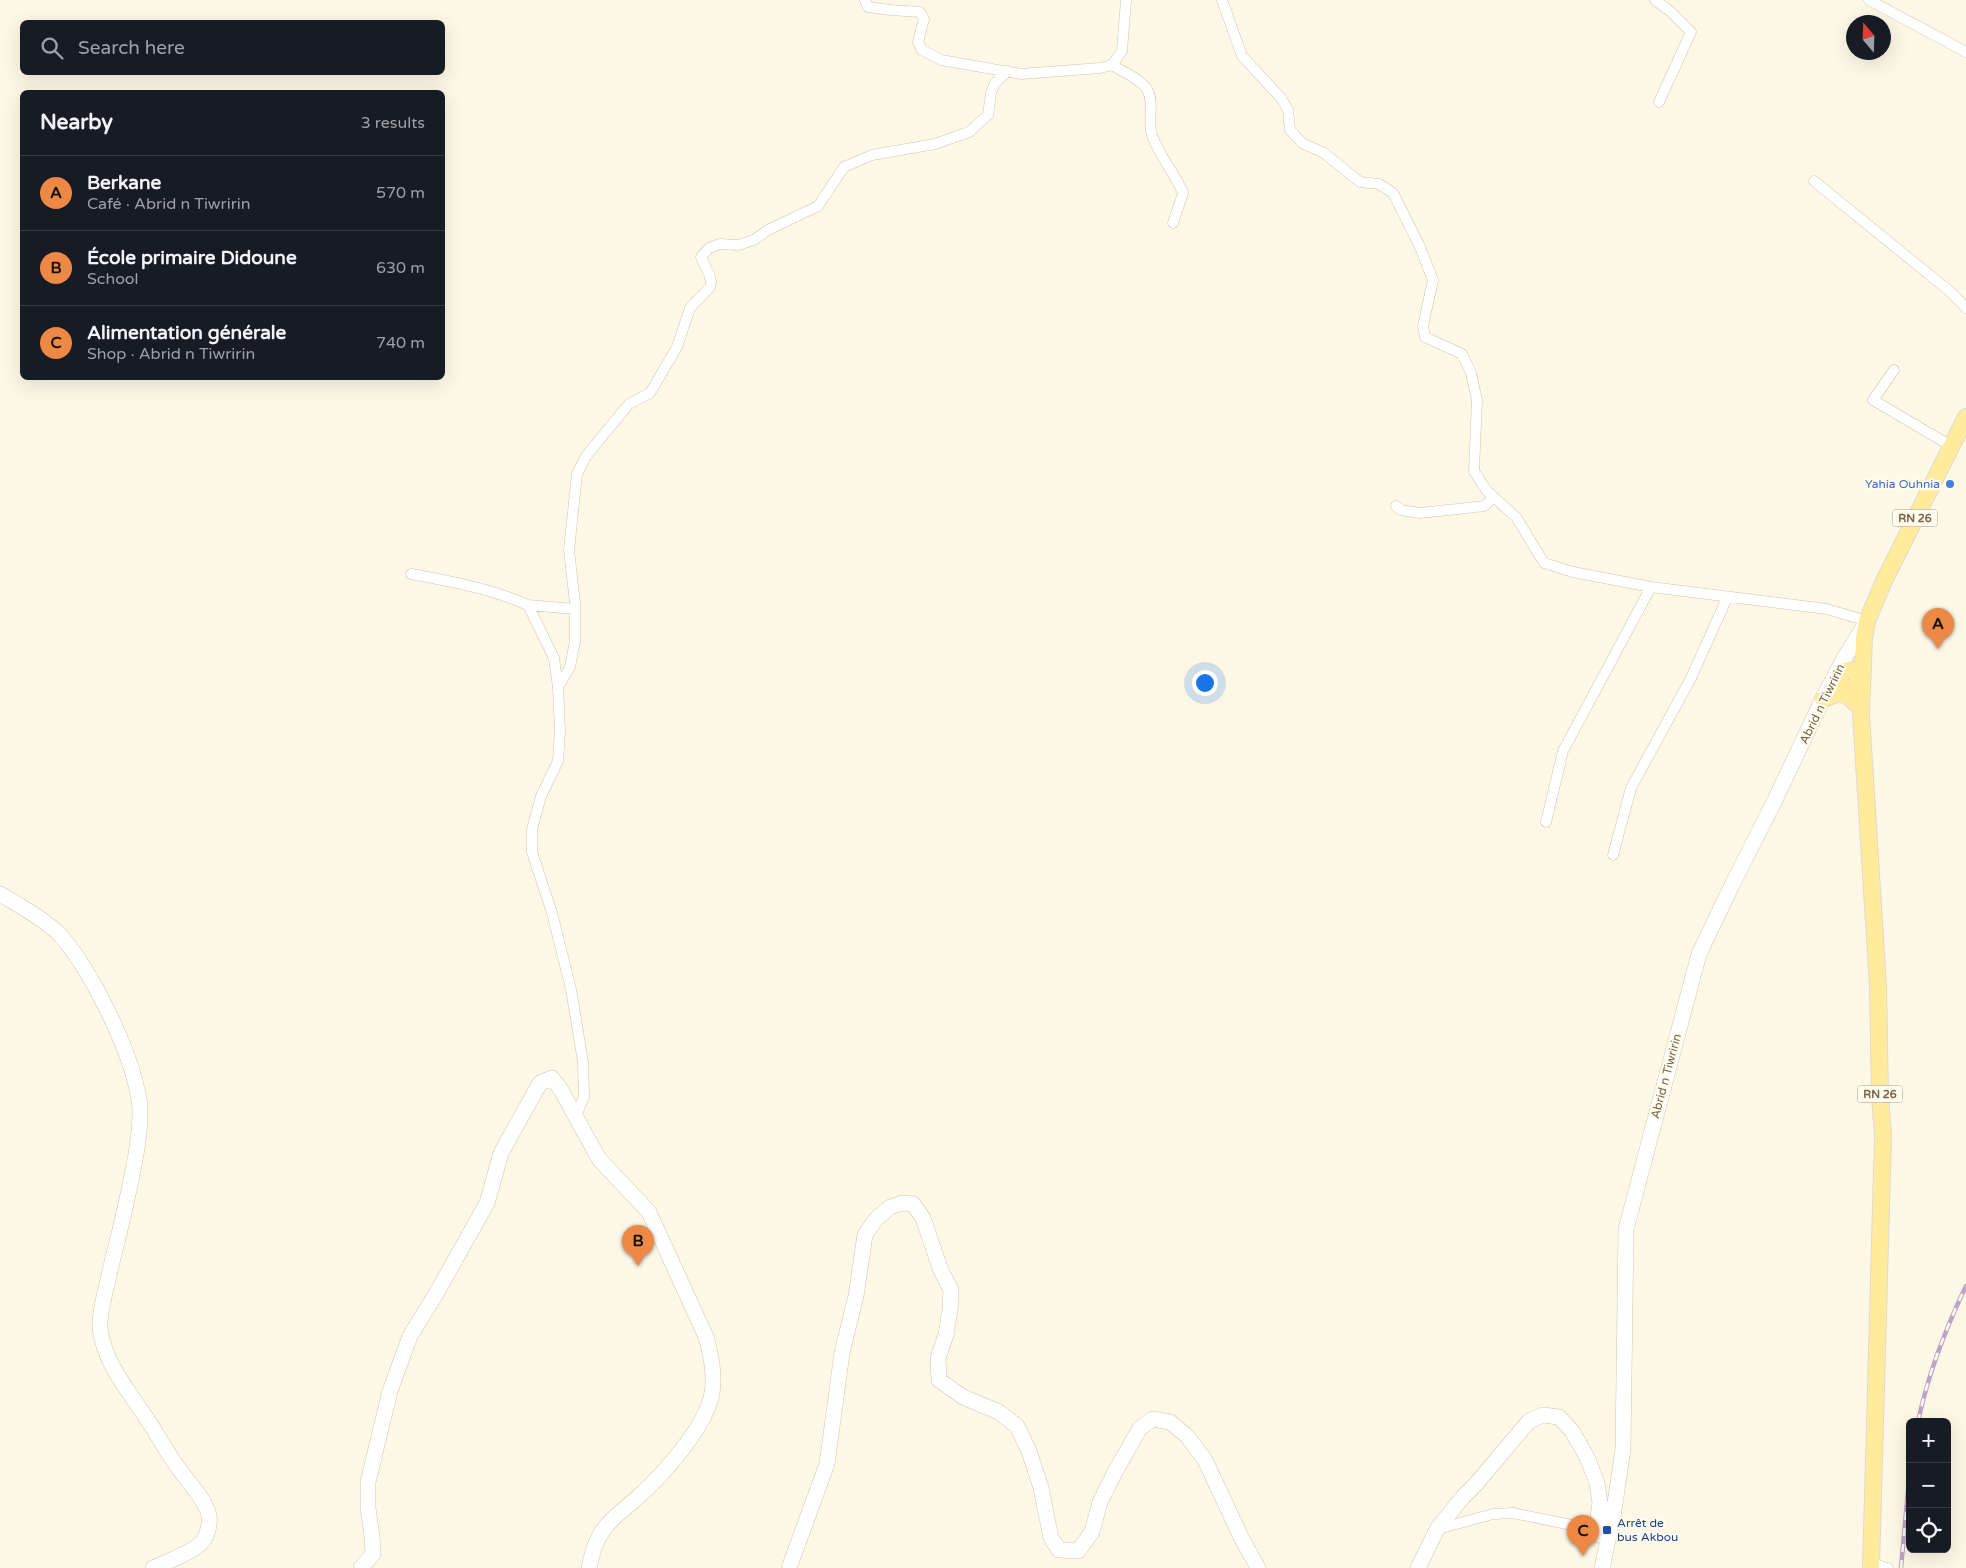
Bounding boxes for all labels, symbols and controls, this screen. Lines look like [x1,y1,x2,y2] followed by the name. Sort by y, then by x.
[1846,15,1891,60] north arrow
[20,20,445,75] search box
[38,34,66,62] icon: search
[78,37,185,59] text: Search here
[40,110,113,135] text: Nearby
[361,113,425,133] text: 3 results
[87,172,161,194] text: Berkane
[50,183,62,203] text: A
[376,183,425,203] text: 570 m
[87,194,251,214] text: Café · Abrid n Tiwririn
[87,247,297,269] text: École primaire Didoune
[50,258,62,278] text: B
[376,258,425,278] text: 630 m
[87,269,139,289] text: School
[87,322,286,344] text: Alimentation générale
[50,333,62,353] text: C
[376,333,425,353] text: 740 m
[87,344,255,364] text: Shop · Abrid n Tiwririn
[1865,477,1940,491] place label: Yahia Ouhnia
[1944,478,1956,490] marker: Yahia Ouhnia
[1892,509,1938,526] road number: RN 26
[1922,608,1954,649] pin: A
[1797,662,1847,746] street label: Abrid n Tiwririn
[1192,670,1218,696] your location
[1648,1032,1684,1120] street label: Abrid n Tiwririn
[1858,1086,1902,1102] road number: RN 26
[622,1225,654,1266] pin: B
[1906,1418,1951,1553] map controls
[1906,1418,1951,1463] button: +
[1906,1463,1951,1508] button: −
[1906,1508,1951,1553] button: locate
[1567,1515,1599,1556] pin: C
[1617,1516,1678,1544] place label: Arrêt de bus Akbou
[1601,1524,1613,1536] marker: Arrêt de bus Akbou

